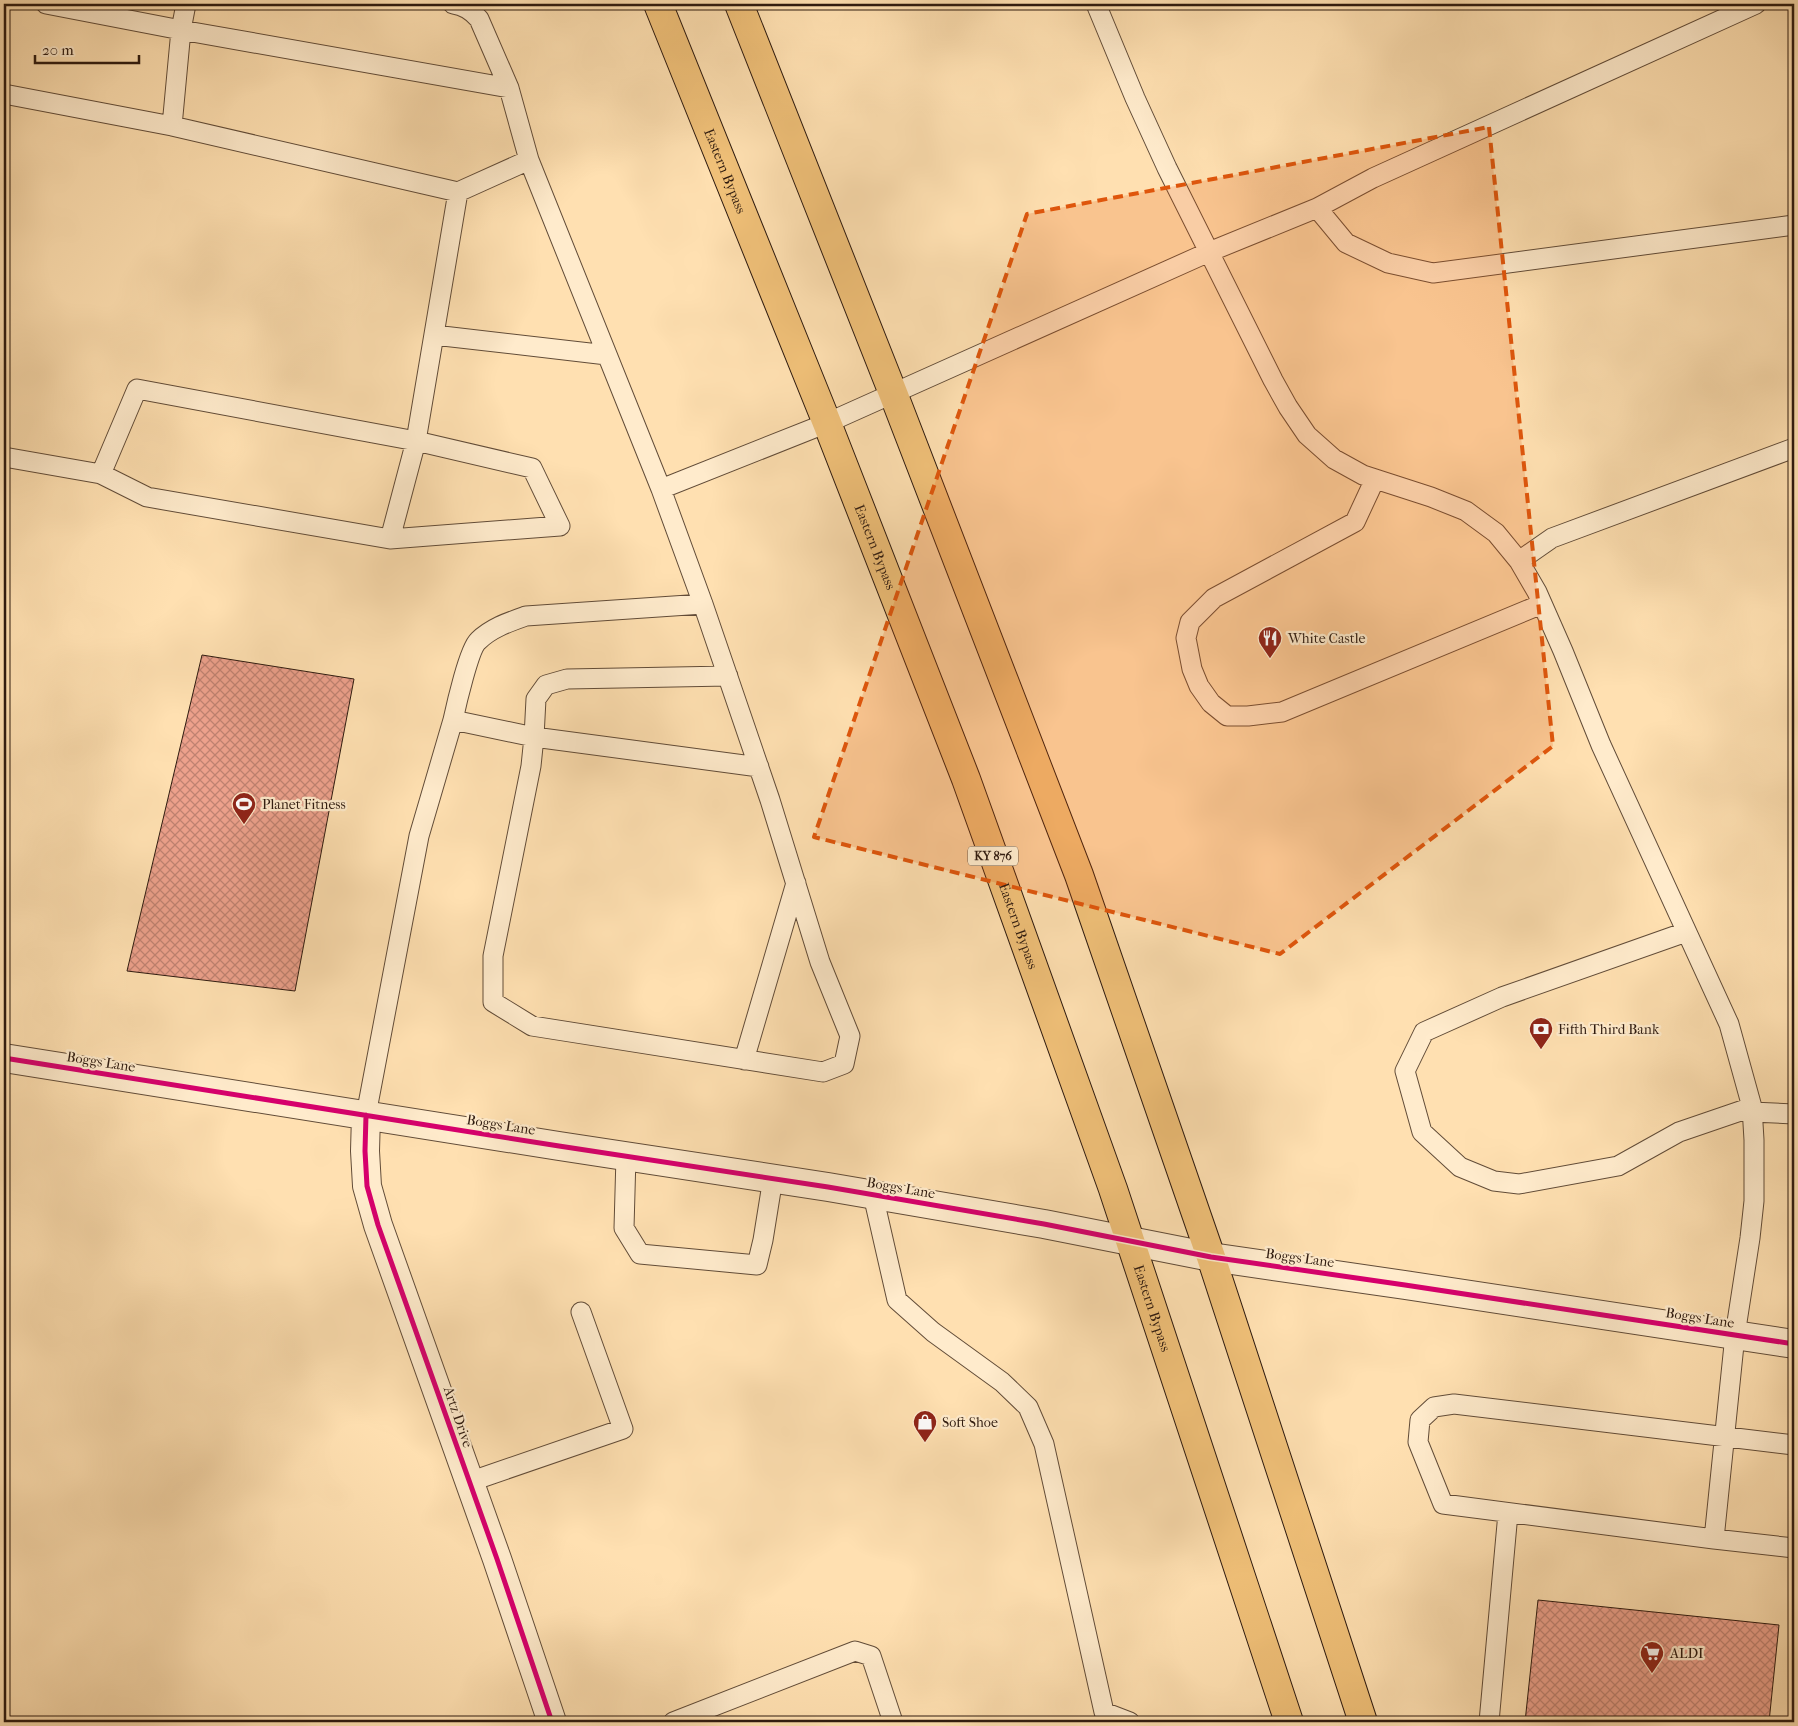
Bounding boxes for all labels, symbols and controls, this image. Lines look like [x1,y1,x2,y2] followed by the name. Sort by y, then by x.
[35,32,139,64] scale bar
[42,41,74,59] text: 20 m
[701,126,750,216] street label: Eastern Bypass
[851,502,900,592] street label: Eastern Bypass
[1257,625,1283,659] restaurant icon: White Castle
[1287,630,1365,647] place label: White Castle
[231,791,257,825] sports icon: Planet Fitness
[262,796,346,813] place label: Planet Fitness
[968,846,1018,866] road number: KY 876
[995,881,1042,971] street label: Eastern Bypass
[1528,1016,1554,1050] bank icon: Fifth Third Bank
[1558,1021,1660,1038] place label: Fifth Third Bank
[65,1048,137,1076] street label: Boggs Lane
[465,1111,537,1139] street label: Boggs Lane
[865,1174,937,1202] street label: Boggs Lane
[1265,1245,1336,1271] street label: Boggs Lane
[1130,1263,1175,1354] street label: Eastern Bypass
[1664,1304,1736,1332] street label: Boggs Lane
[439,1383,476,1450] street label: Artz Drive
[912,1409,938,1443] shop icon: Soft Shoe
[942,1414,998,1431] place label: Soft Shoe
[1639,1640,1665,1674] supermarket icon: ALDI
[1669,1645,1704,1662] place label: ALDI

